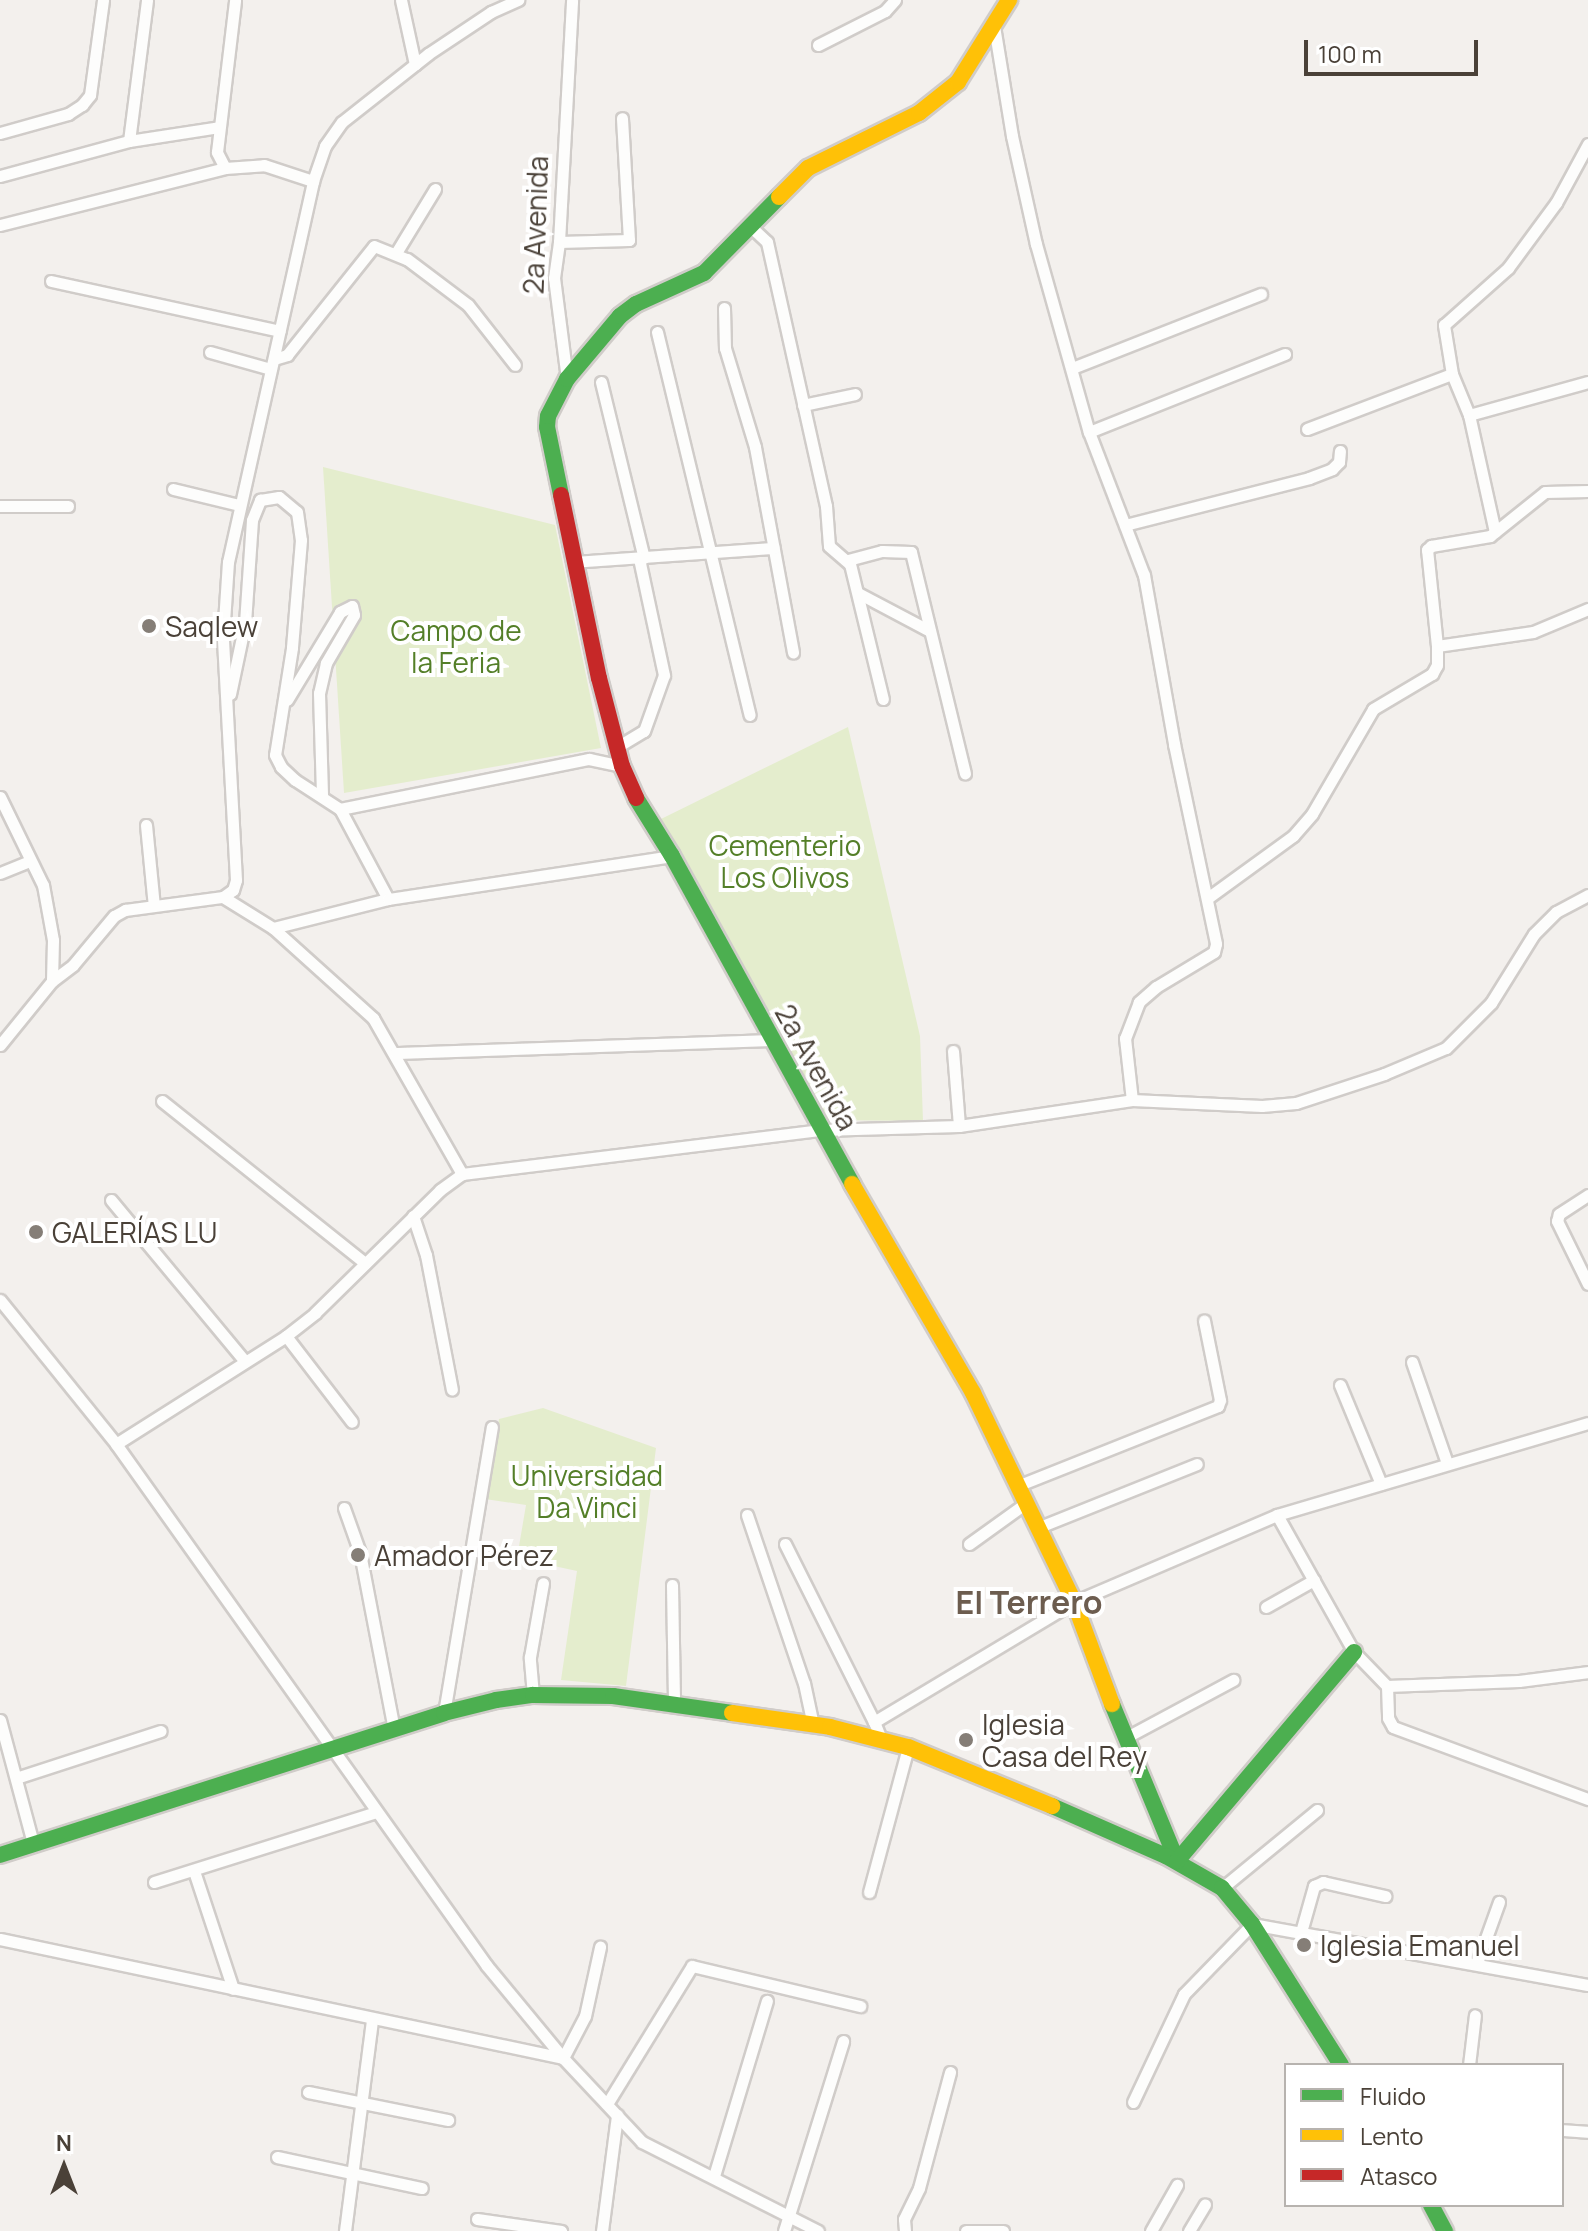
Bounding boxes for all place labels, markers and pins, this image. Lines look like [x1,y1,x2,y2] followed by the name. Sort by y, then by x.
[165,609,258,643] place label: Saqlew
[140,617,158,635] marker: Saqlew
[52,1215,217,1249] place label: GALERÍAS LU
[27,1223,45,1241] marker: GALERÍAS LU
[374,1538,554,1572] place label: Amador Pérez
[349,1546,367,1564] marker: Amador Pérez
[982,1707,1147,1773] place label: Iglesia Casa del Rey
[957,1731,975,1749] marker: Iglesia Casa del Rey
[1320,1928,1520,1962] place label: Iglesia Emanuel
[1295,1936,1313,1954] marker: Iglesia Emanuel

